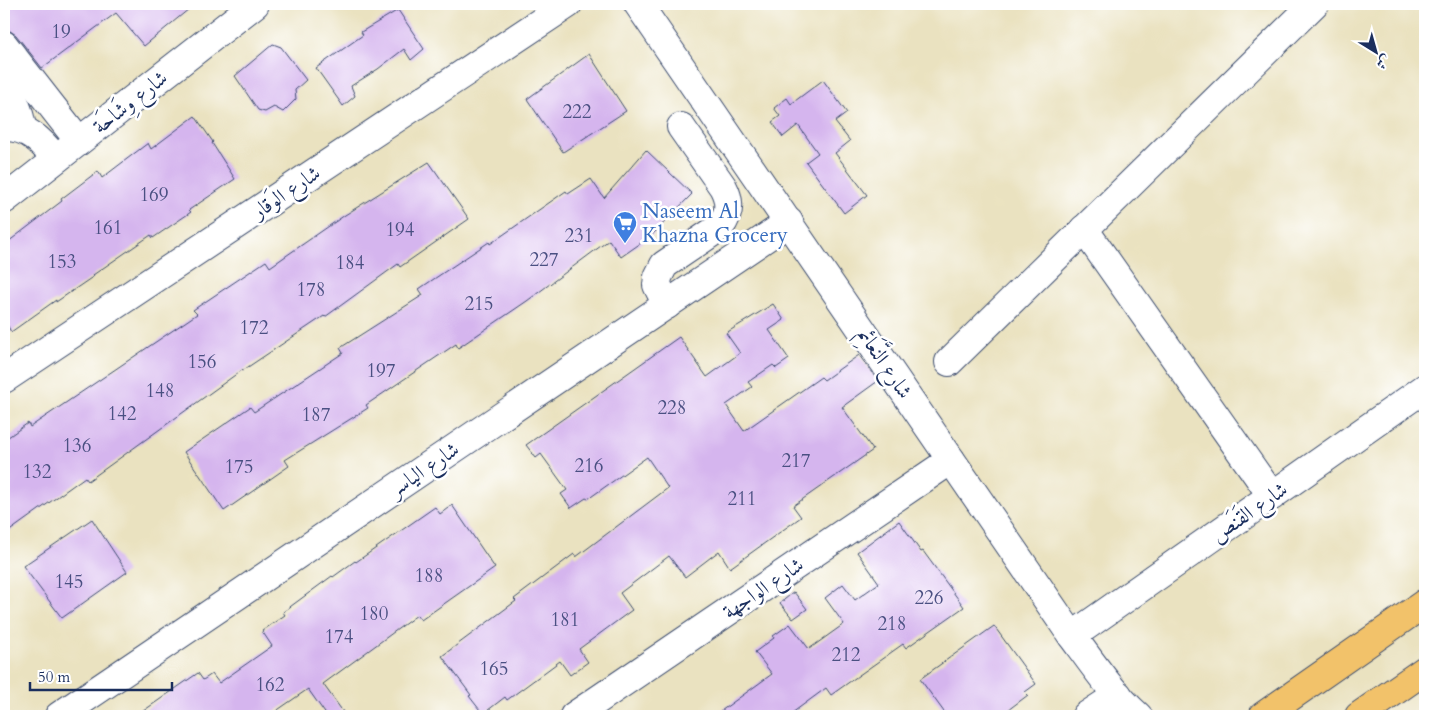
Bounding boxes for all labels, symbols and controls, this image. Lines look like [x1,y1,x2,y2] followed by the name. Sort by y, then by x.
[51,19,71,45] house number: 19
[1352,28,1402,78] north arrow
[1372,50,1395,74] text: ش
[86,63,176,143] street label: شارع وِشَاحَة
[562,99,592,125] house number: 222
[244,158,328,230] street label: شارع الوَقار
[139,182,169,208] house number: 169
[642,197,788,250] place label: Naseem Al Khazna Grocery
[612,210,638,244] supermarket icon: Naseem Al Khazna Grocery
[93,215,123,241] house number: 161
[385,217,415,243] house number: 194
[564,223,594,249] house number: 231
[529,247,559,273] house number: 227
[47,249,77,275] house number: 153
[335,250,365,276] house number: 184
[296,277,326,303] house number: 178
[464,291,494,317] house number: 215
[239,315,269,341] house number: 172
[848,320,922,406] street label: شارع النَّعَائِم
[187,349,217,375] house number: 156
[366,358,396,384] house number: 197
[145,378,175,404] house number: 148
[657,395,687,421] house number: 228
[107,401,137,427] house number: 142
[301,402,331,428] house number: 187
[62,433,92,459] house number: 136
[382,435,467,507] street label: شارع الياسر
[781,448,811,474] house number: 217
[574,453,604,479] house number: 216
[224,454,254,480] house number: 175
[22,459,52,485] house number: 132
[1204,474,1295,552] street label: شارع القَنَص
[727,486,757,512] house number: 211
[717,551,811,629] street label: شارع الواجهة
[414,563,444,589] house number: 188
[54,569,84,595] house number: 145
[914,585,944,611] house number: 226
[359,601,389,627] house number: 180
[550,607,580,633] house number: 181
[877,611,907,637] house number: 218
[324,624,354,650] house number: 174
[831,642,861,668] house number: 212
[479,656,509,682] house number: 165
[30,660,172,692] scale bar
[38,667,70,687] text: 50 m
[255,672,285,698] house number: 162

